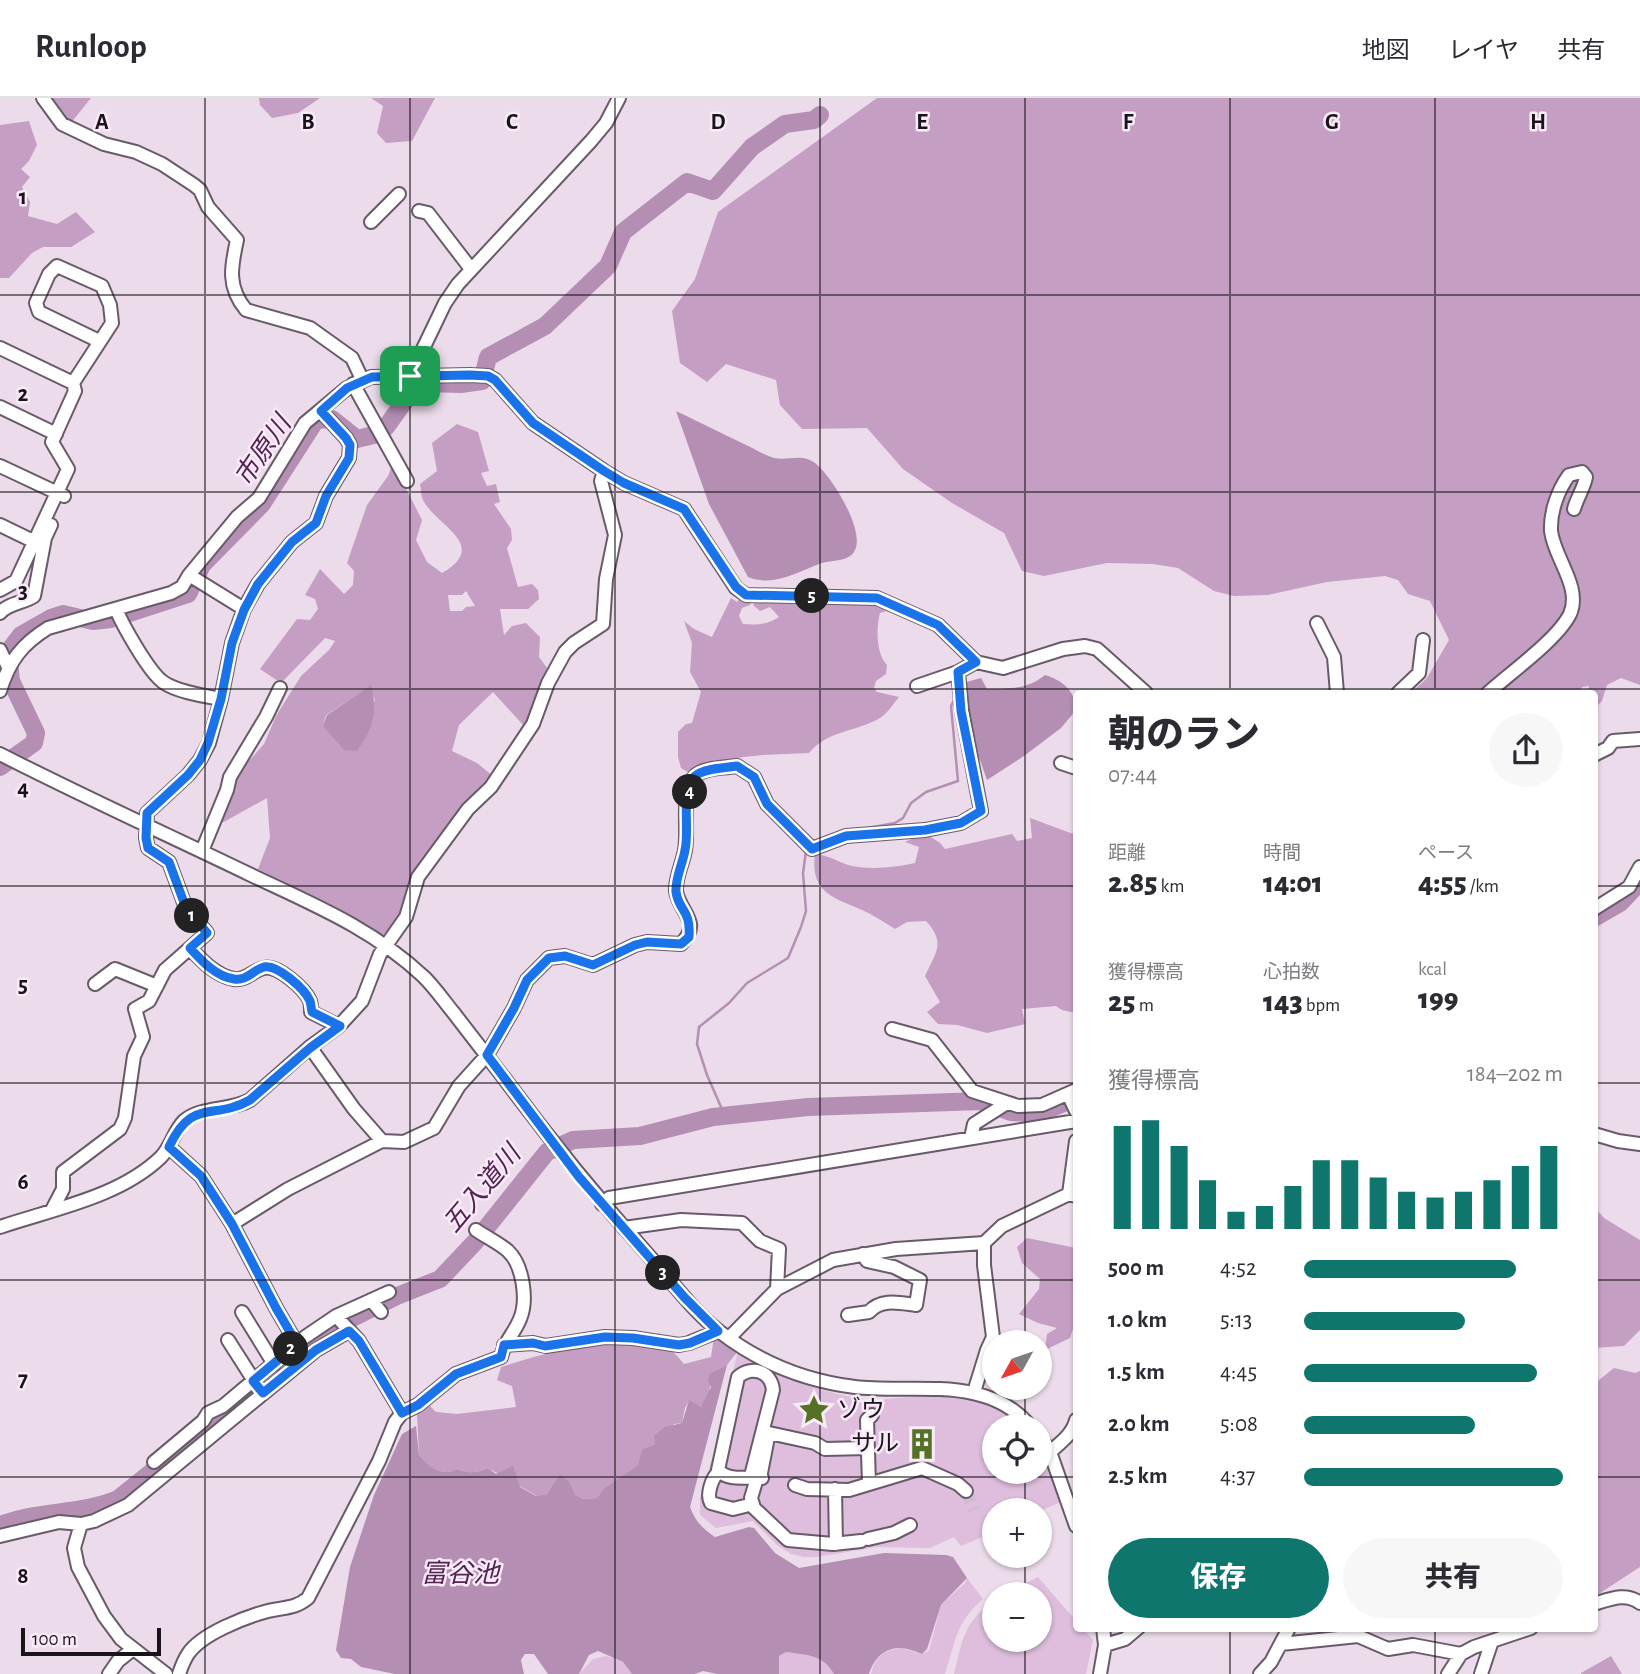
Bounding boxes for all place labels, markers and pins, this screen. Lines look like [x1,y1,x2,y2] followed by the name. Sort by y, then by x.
[380,346,440,406] pin
[794,578,830,614] pin: 5
[672,774,708,810] pin: 4
[174,898,210,934] pin: 1
[646,1256,680,1290] pin: 3
[274,1332,308,1366] pin: 2
[797,1393,831,1427] place icon: ゾウ
[837,1396,885,1422] place label: ゾウ
[905,1427,939,1461] building icon: サル
[851,1432,899,1456] place label: サル

